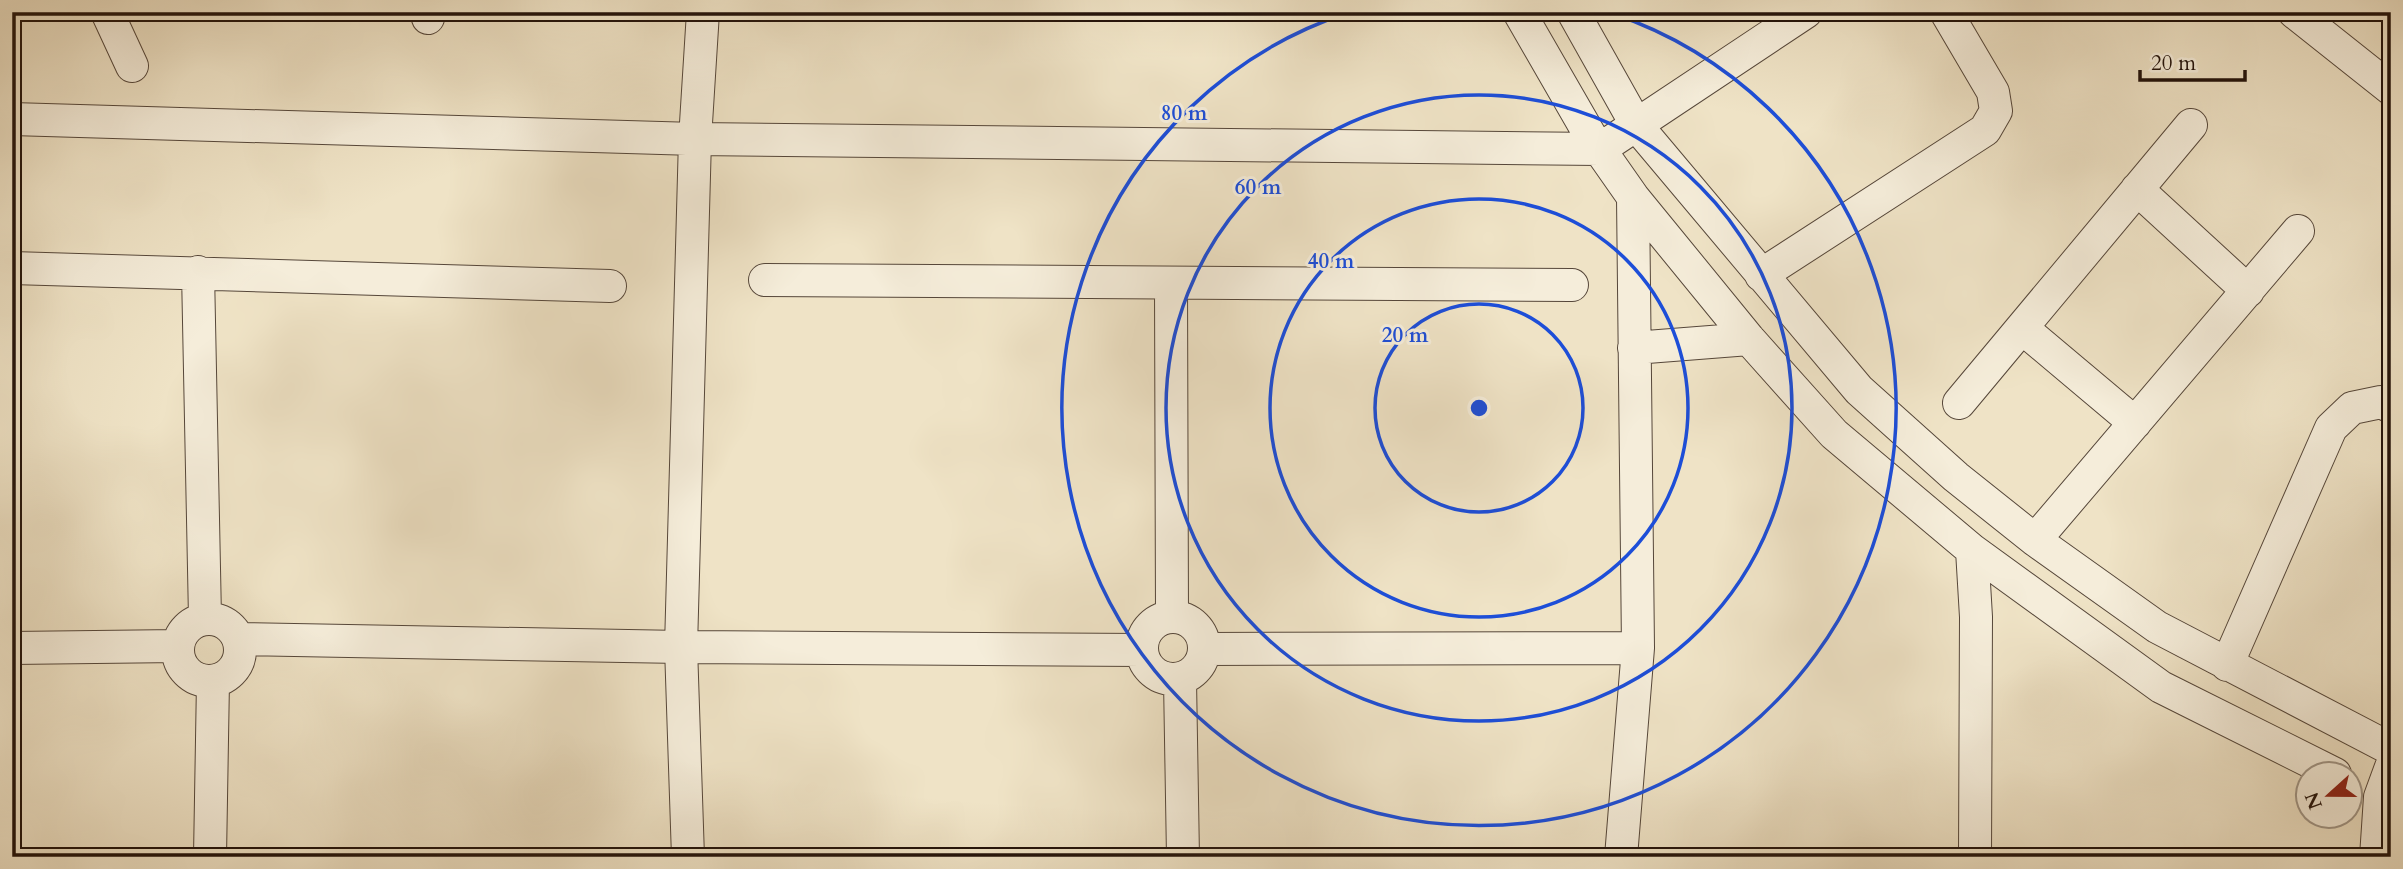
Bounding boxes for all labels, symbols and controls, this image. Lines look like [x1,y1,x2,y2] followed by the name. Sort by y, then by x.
[2140,38,2246,82] scale bar
[2151,49,2196,78] text: 20 m
[1161,99,1208,128] text: 80 m
[1235,173,1282,202] text: 60 m
[1308,247,1355,276] text: 40 m
[1382,321,1429,350] text: 20 m
[1467,396,1491,420] centre of rings
[2294,760,2364,830] north arrow
[2299,788,2329,813] text: N

